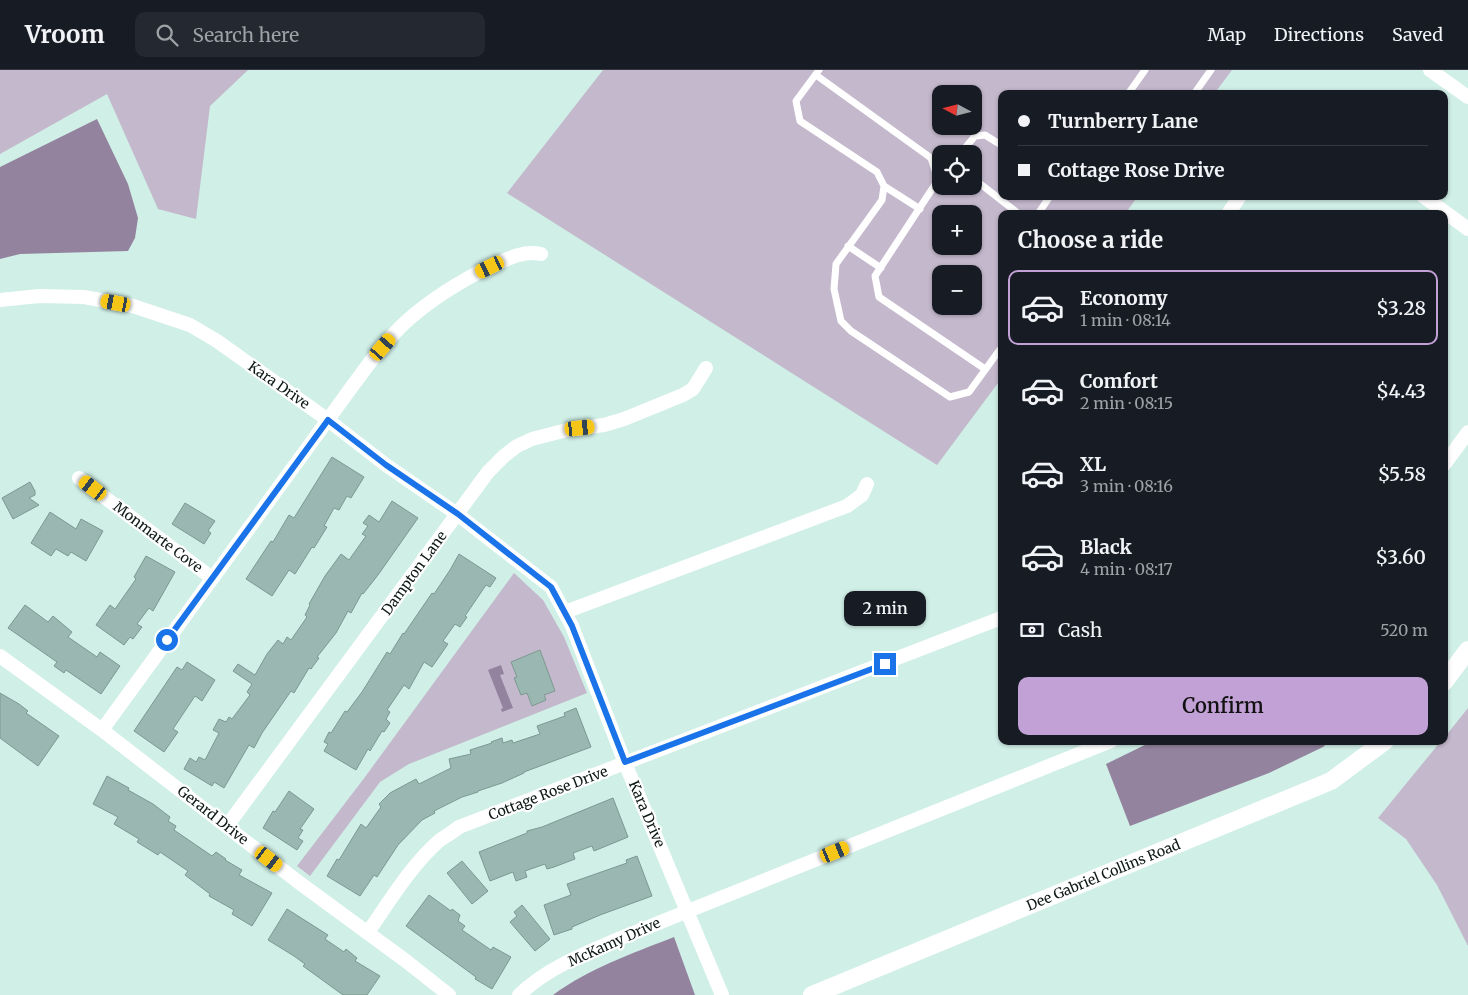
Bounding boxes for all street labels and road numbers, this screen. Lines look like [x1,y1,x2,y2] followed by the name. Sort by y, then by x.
[245,357,313,413] street label: Kara Drive
[110,498,206,576] street label: Monmarte Cove
[377,527,451,619] street label: Dampton Lane
[486,762,610,824] street label: Cottage Rose Drive
[625,778,669,850] street label: Kara Drive
[174,782,252,848] street label: Gerard Drive
[1024,835,1183,915] street label: Dee Gabriel Collins Road
[565,914,663,970] street label: McKamy Drive

